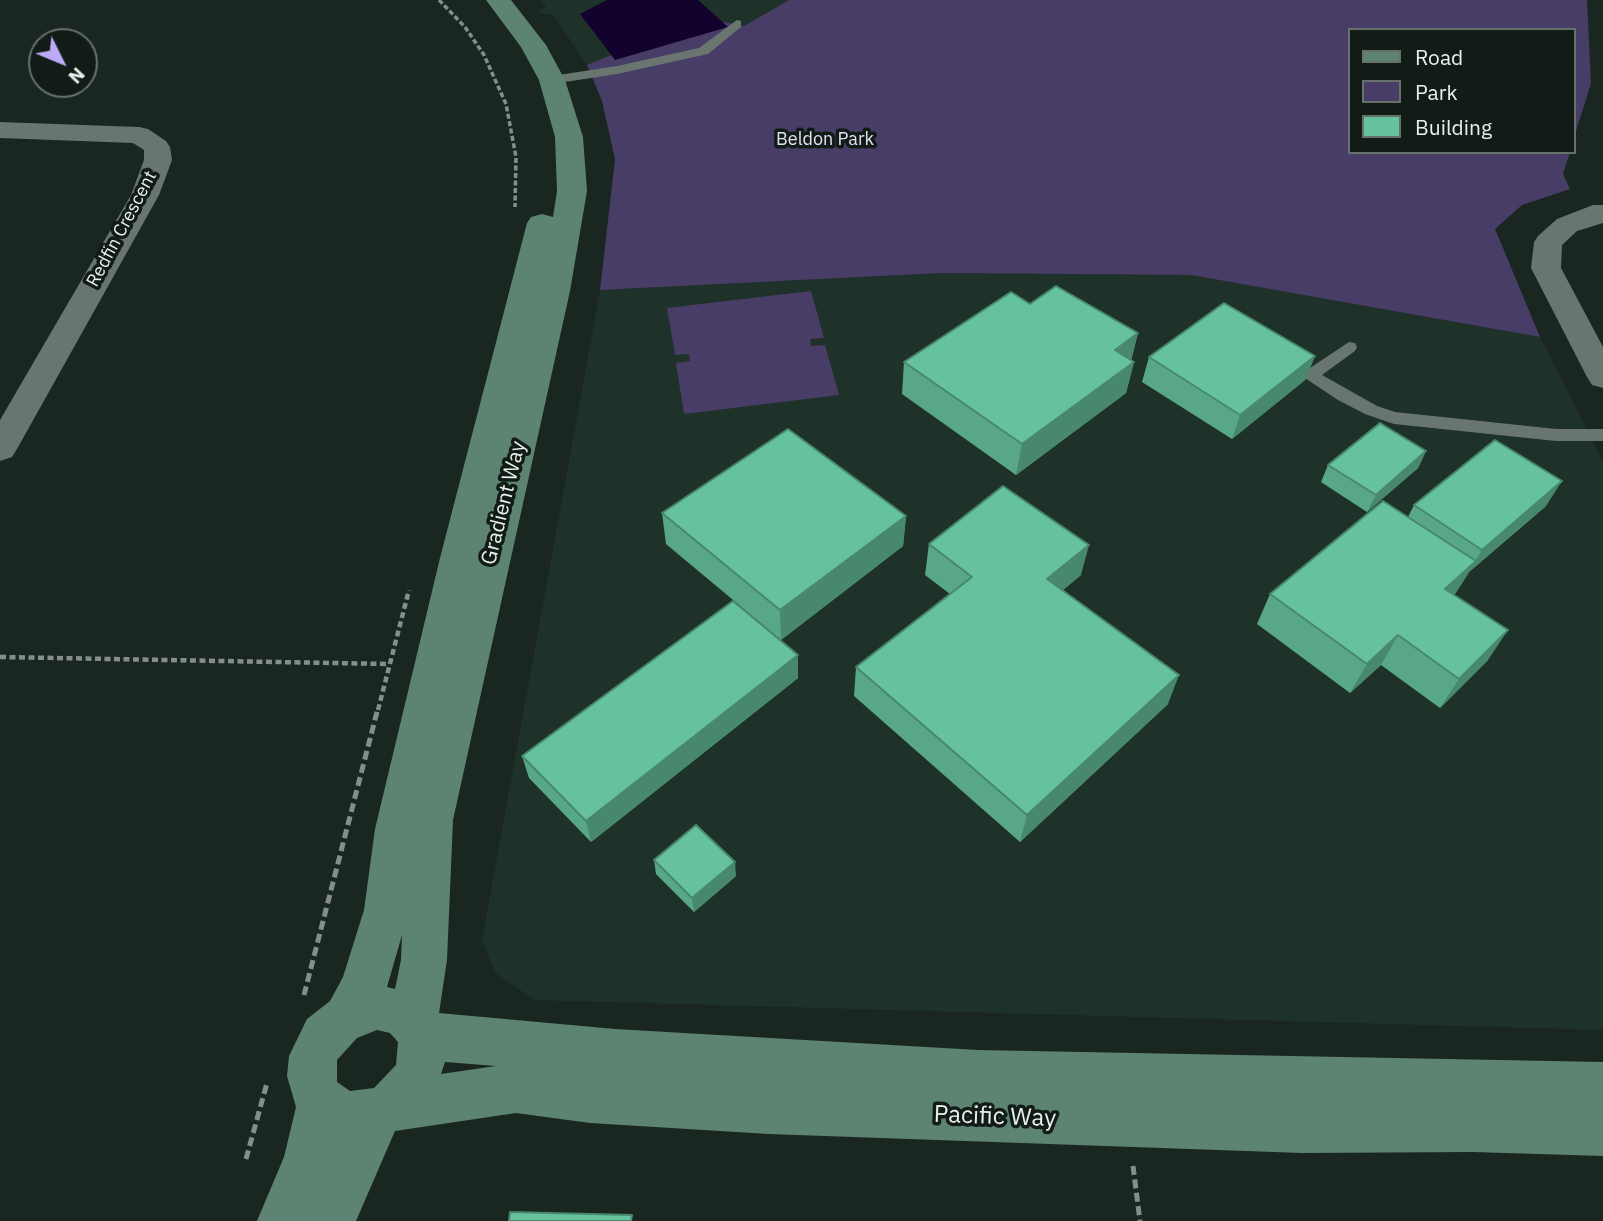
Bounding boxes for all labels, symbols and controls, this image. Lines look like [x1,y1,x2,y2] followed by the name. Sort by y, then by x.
[28,28,98,98] north arrow
[1348,28,1575,154] legend
[1415,43,1463,71] text: Road
[63,63,90,89] text: N
[1415,78,1458,106] text: Park
[1415,113,1492,141] text: Building
[776,129,874,151] park label: Beldon Park
[82,167,162,291] street label: Redfin Crescent
[476,438,532,568] street label: Gradient Way
[933,1100,1057,1134] street label: Pacific Way

